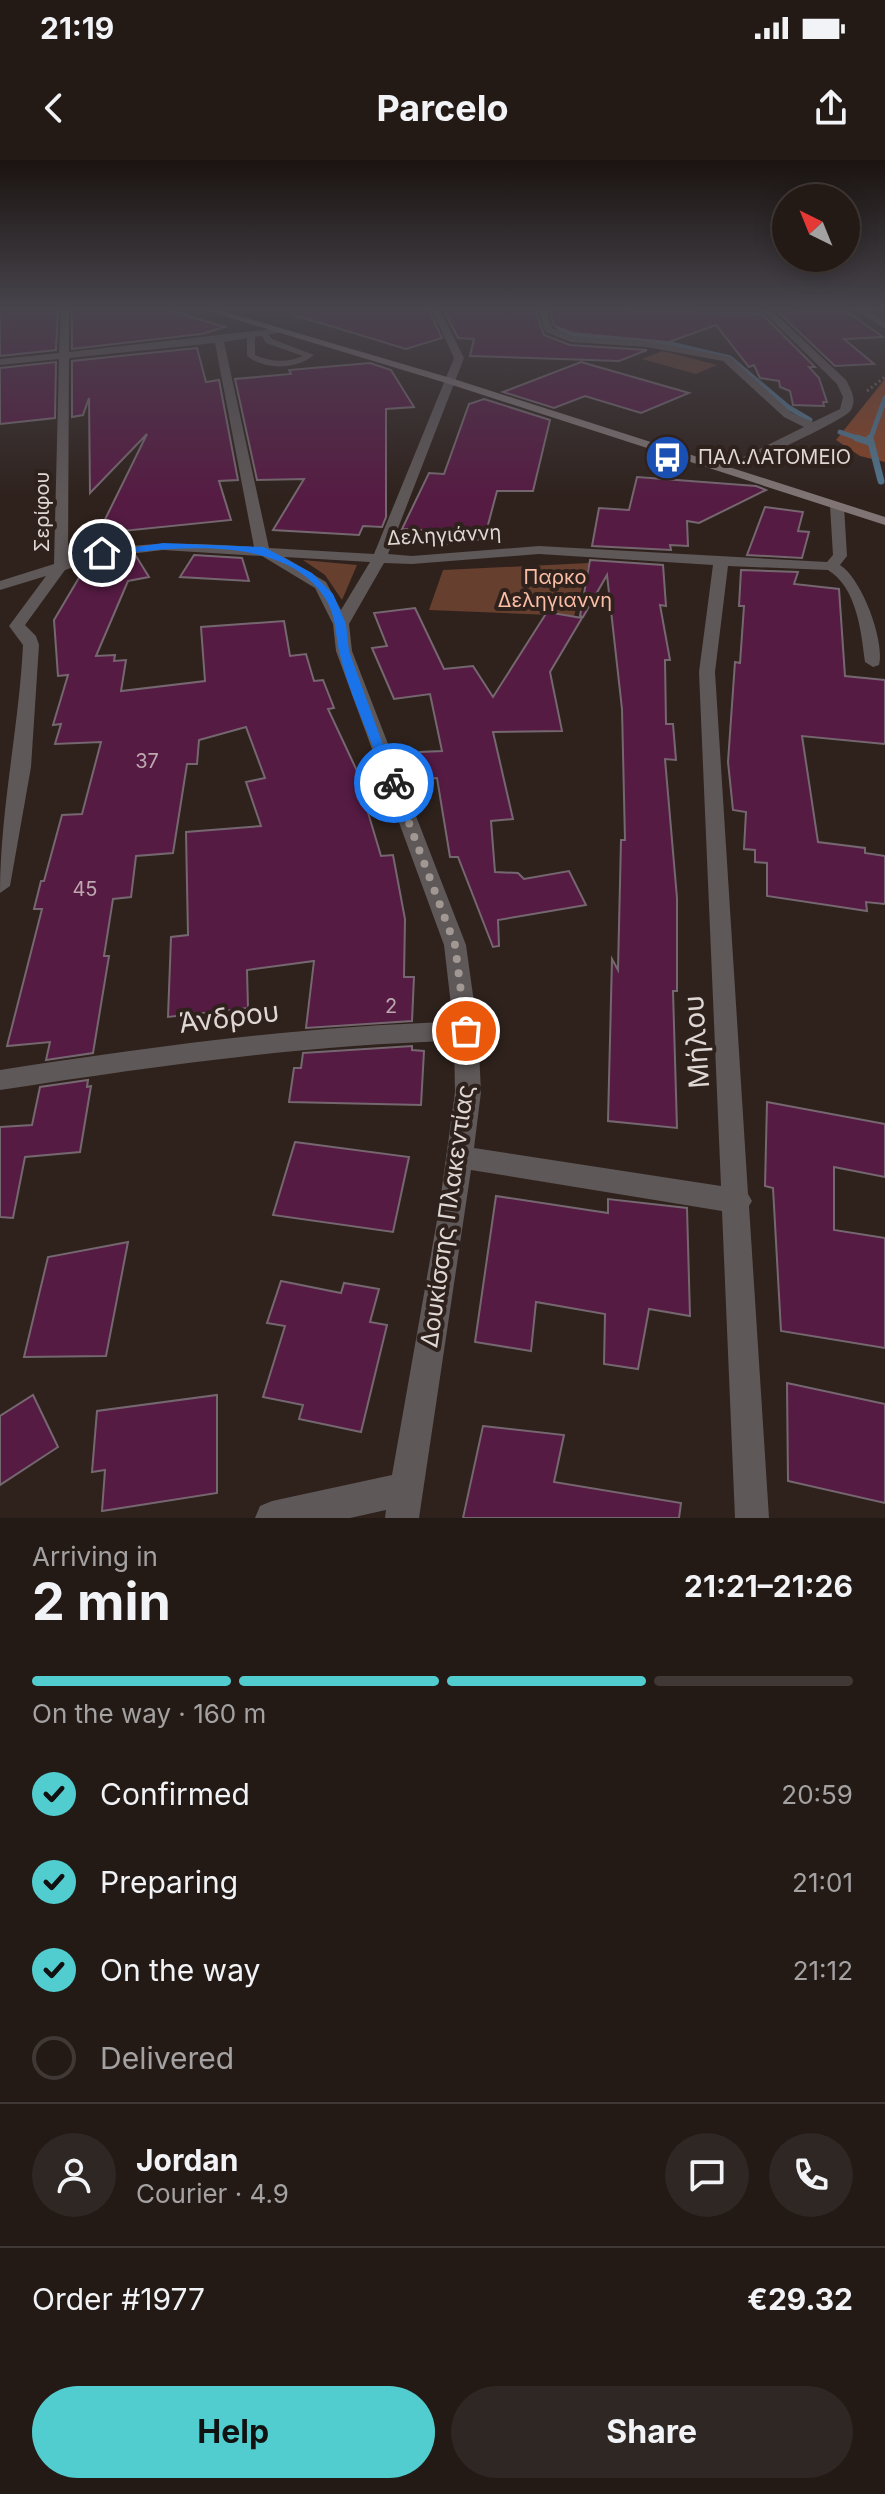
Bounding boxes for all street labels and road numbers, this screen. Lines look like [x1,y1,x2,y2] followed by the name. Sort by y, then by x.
[30,472,54,552] street label: Σερίφου
[386,520,502,550] street label: Δεληγιάννη
[177,994,281,1040] street label: Άνδρου
[676,994,716,1090] street label: Μήλου
[414,1083,480,1349] street label: Δουκίσσης Πλακεντίας

